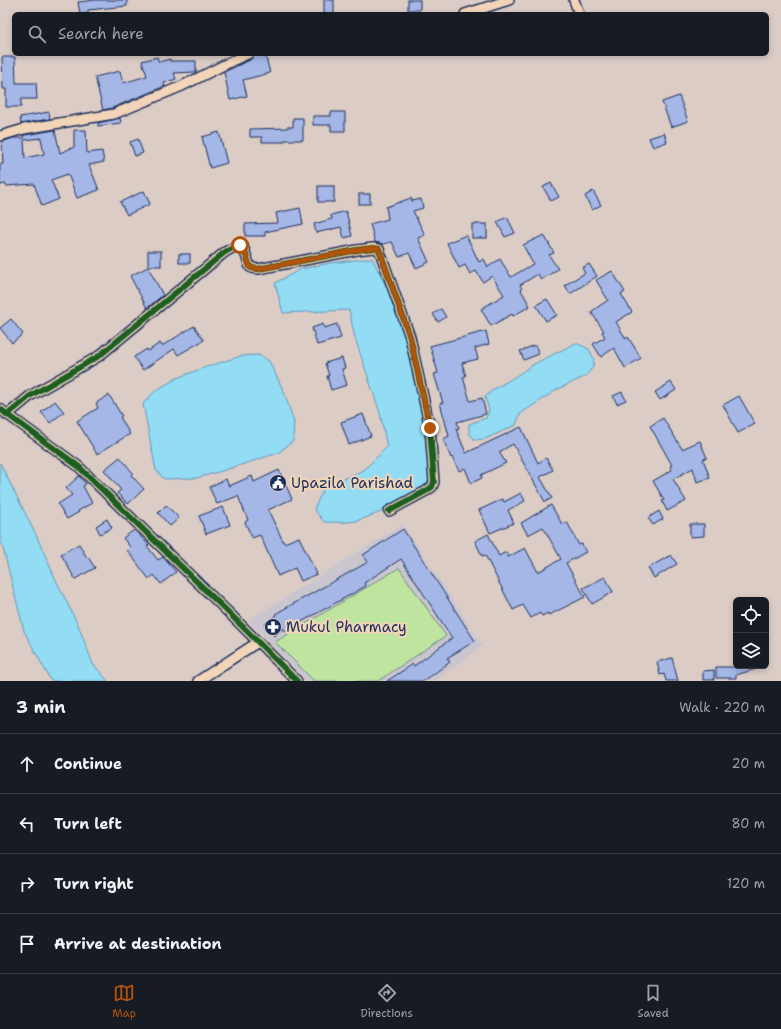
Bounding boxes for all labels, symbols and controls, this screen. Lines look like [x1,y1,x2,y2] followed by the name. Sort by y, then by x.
[12,12,769,56] search box
[26,23,48,45] icon: search
[58,24,144,44] text: Search here
[231,236,249,254] route start
[421,419,439,437] route end
[268,473,288,493] public building icon: Upazila Parishad
[291,473,414,493] place label: Upazila Parishad
[733,597,769,669] map controls
[733,597,769,633] button: locate
[263,617,283,637] pharmacy icon: Mukul Pharmacy
[286,617,407,637] place label: Mukul Pharmacy
[733,633,769,669] button: layers
[16,696,66,718] text: 3 min
[679,699,765,716] text: Walk · 220 m
[16,753,38,775] icon: ahead
[54,754,122,774] text: Continue
[732,755,765,772] text: 20 m
[16,813,38,835] icon: left
[54,814,122,834] text: Turn left
[731,815,765,832] text: 80 m
[16,873,38,895] icon: right
[54,874,134,894] text: Turn right
[727,875,765,892] text: 120 m
[16,933,38,955] icon: arrive
[54,934,222,954] text: Arrive at destination
[112,982,136,1021] tab: Map
[360,982,413,1021] tab: Directions
[637,982,669,1021] tab: Saved

